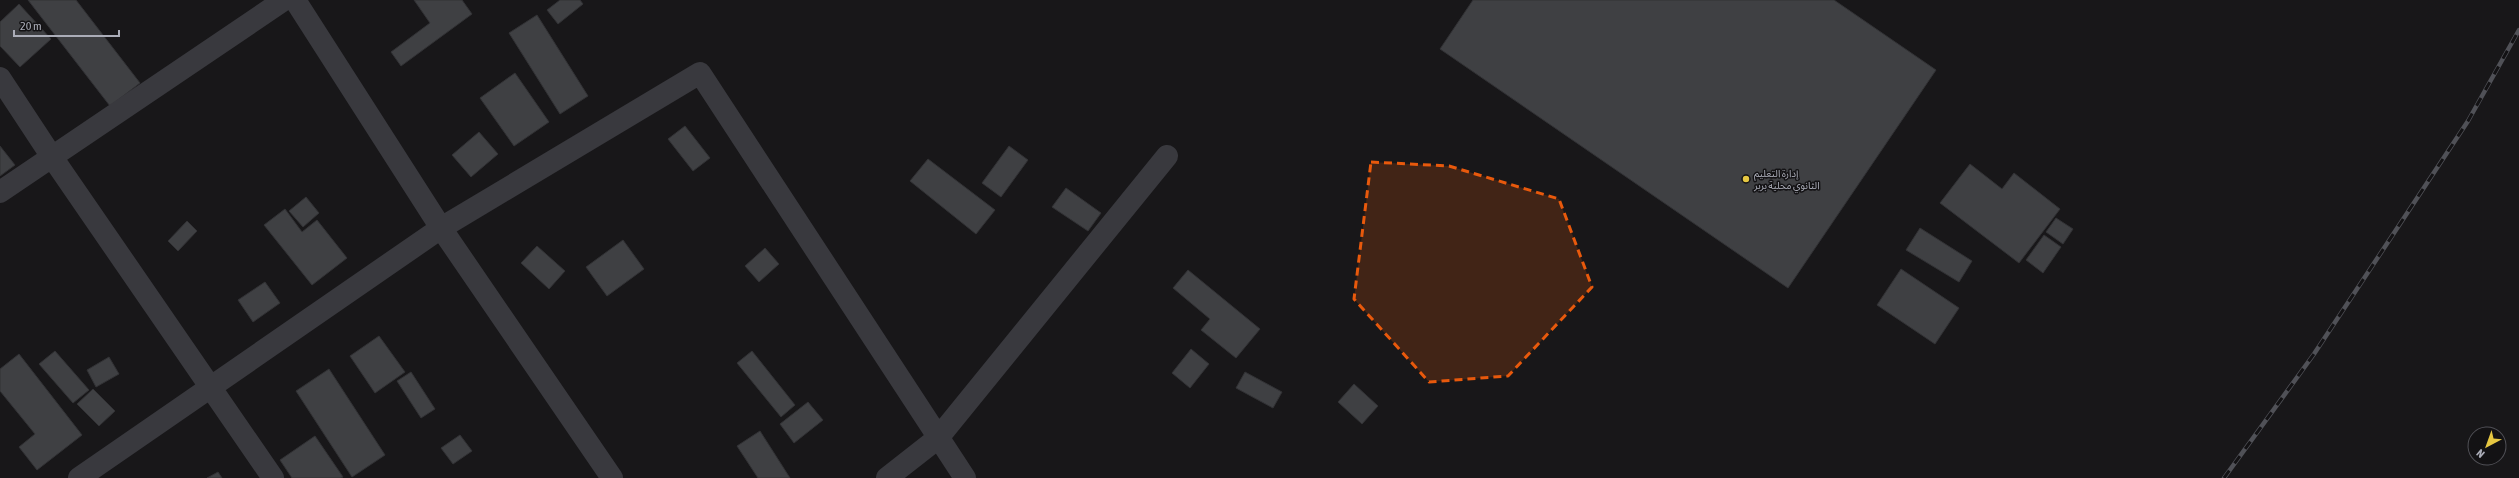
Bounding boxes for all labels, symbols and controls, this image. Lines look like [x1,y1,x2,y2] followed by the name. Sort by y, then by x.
[14,12,119,38] scale bar
[20,19,42,33] text: 20 m
[1753,168,1820,193] place label: إدارة التعليم الثانوي محلية بربر
[1741,174,1751,184] marker: إدارة التعليم الثانوي محلية بربر
[2467,426,2507,466] north arrow
[2474,447,2487,460] text: N

